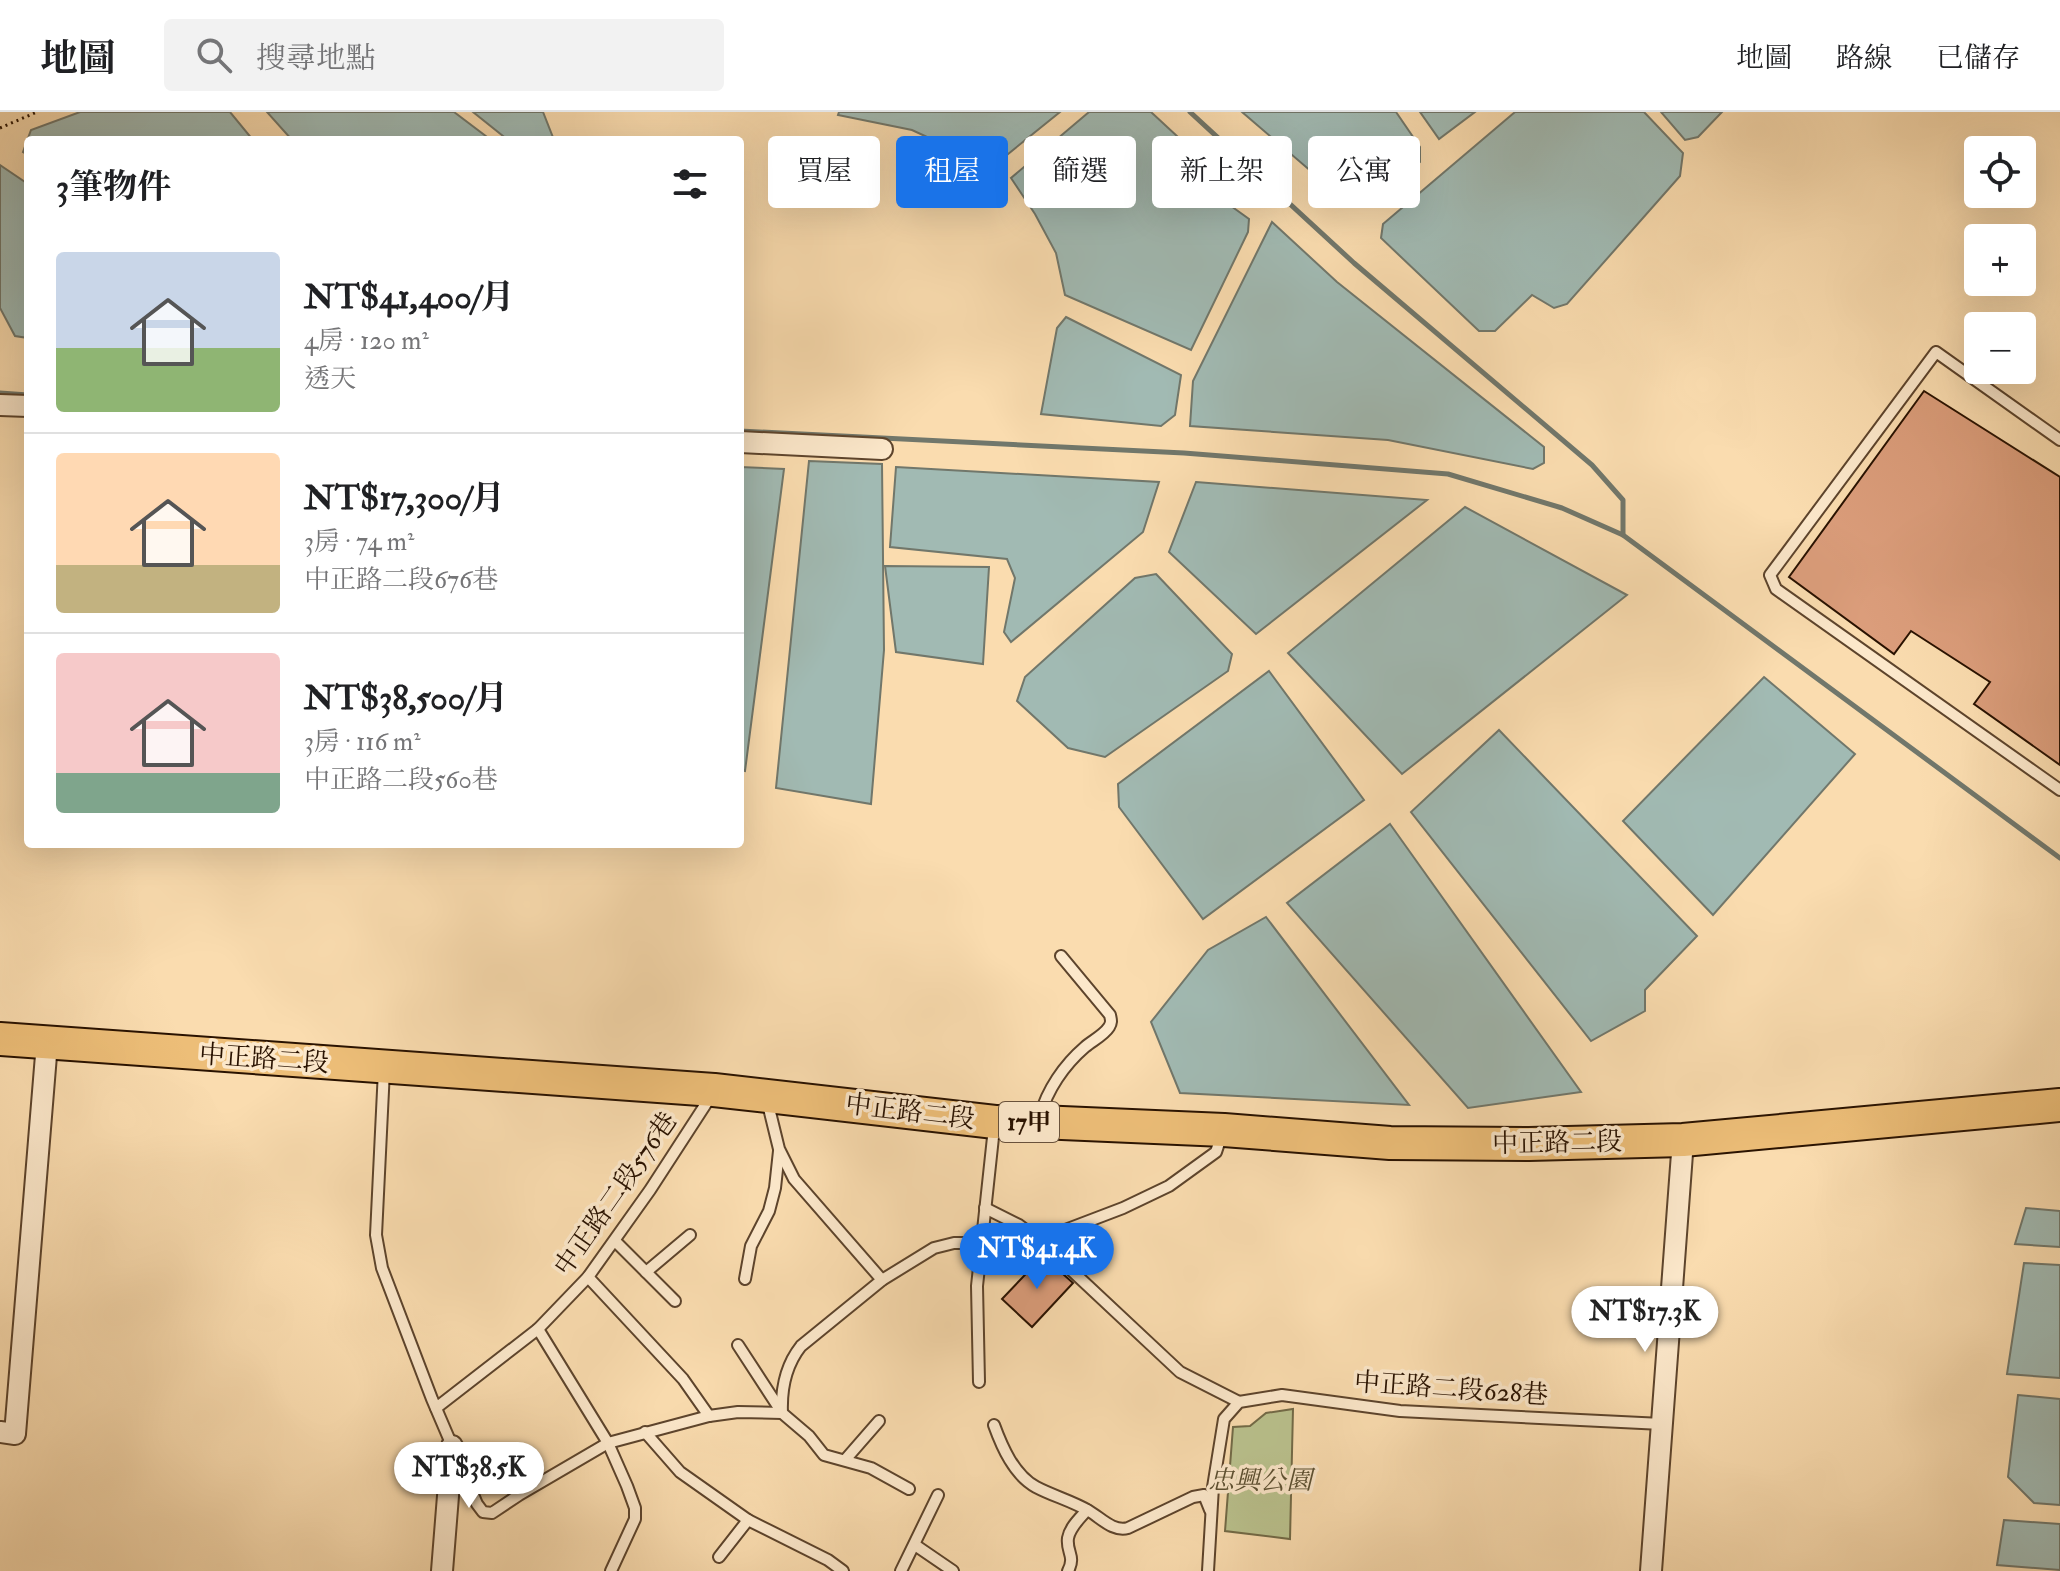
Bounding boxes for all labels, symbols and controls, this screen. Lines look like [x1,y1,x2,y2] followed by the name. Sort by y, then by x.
[164,19,724,91] search box
[192,33,236,77] icon: search
[40,35,116,83] text: 地圖
[256,40,376,77] text: 搜尋地點
[1736,41,1792,76] text: 地圖
[1836,41,1892,76] text: 路線
[1936,41,2020,76] text: 已儲存
[768,136,880,208] chip: 買屋
[896,136,1008,208] chip: 租屋
[1024,136,1136,208] chip: 篩選
[1152,136,1292,208] chip: 新上架
[1308,136,1420,208] chip: 公寓
[1964,136,2036,384] map controls
[1964,136,2036,208] button: locate
[668,162,712,206] icon: filters
[56,166,171,209] text: 3筆物件
[1964,224,2036,296] button: +
[304,276,515,319] text: NT$41,400/月
[120,284,216,380] icon: home
[1964,312,2036,384] button: −
[304,325,429,357] text: 4房 · 120 m²
[304,363,356,395] text: 透天
[304,477,505,520] text: NT$17,300/月
[120,485,216,581] icon: home
[304,526,414,558] text: 3房 · 74 m²
[304,564,498,596] text: 中正路二段676巷
[304,677,508,720] text: NT$38,500/月
[120,685,216,781] icon: home
[304,726,421,758] text: 3房 · 116 m²
[304,764,498,796] text: 中正路二段560巷
[198,1039,330,1079] street label: 中正路二段
[844,1088,976,1136] street label: 中正路二段
[999,1102,1059,1142] road number: 17甲
[548,1106,684,1282] street label: 中正路二段576巷
[1492,1126,1622,1160] street label: 中正路二段
[954,1223,1120,1291] pin: NT$41.4K
[978,1233,1096,1265] text: NT$41.4K
[1562,1286,1728,1354] pin: NT$17.3K
[1589,1296,1701,1328] text: NT$17.3K
[1353,1366,1549,1412] street label: 中正路二段628巷
[386,1442,552,1510] pin: NT$38.5K
[412,1452,526,1484] text: NT$38.5K
[1208,1465,1316,1497] park label: 忠興公園

